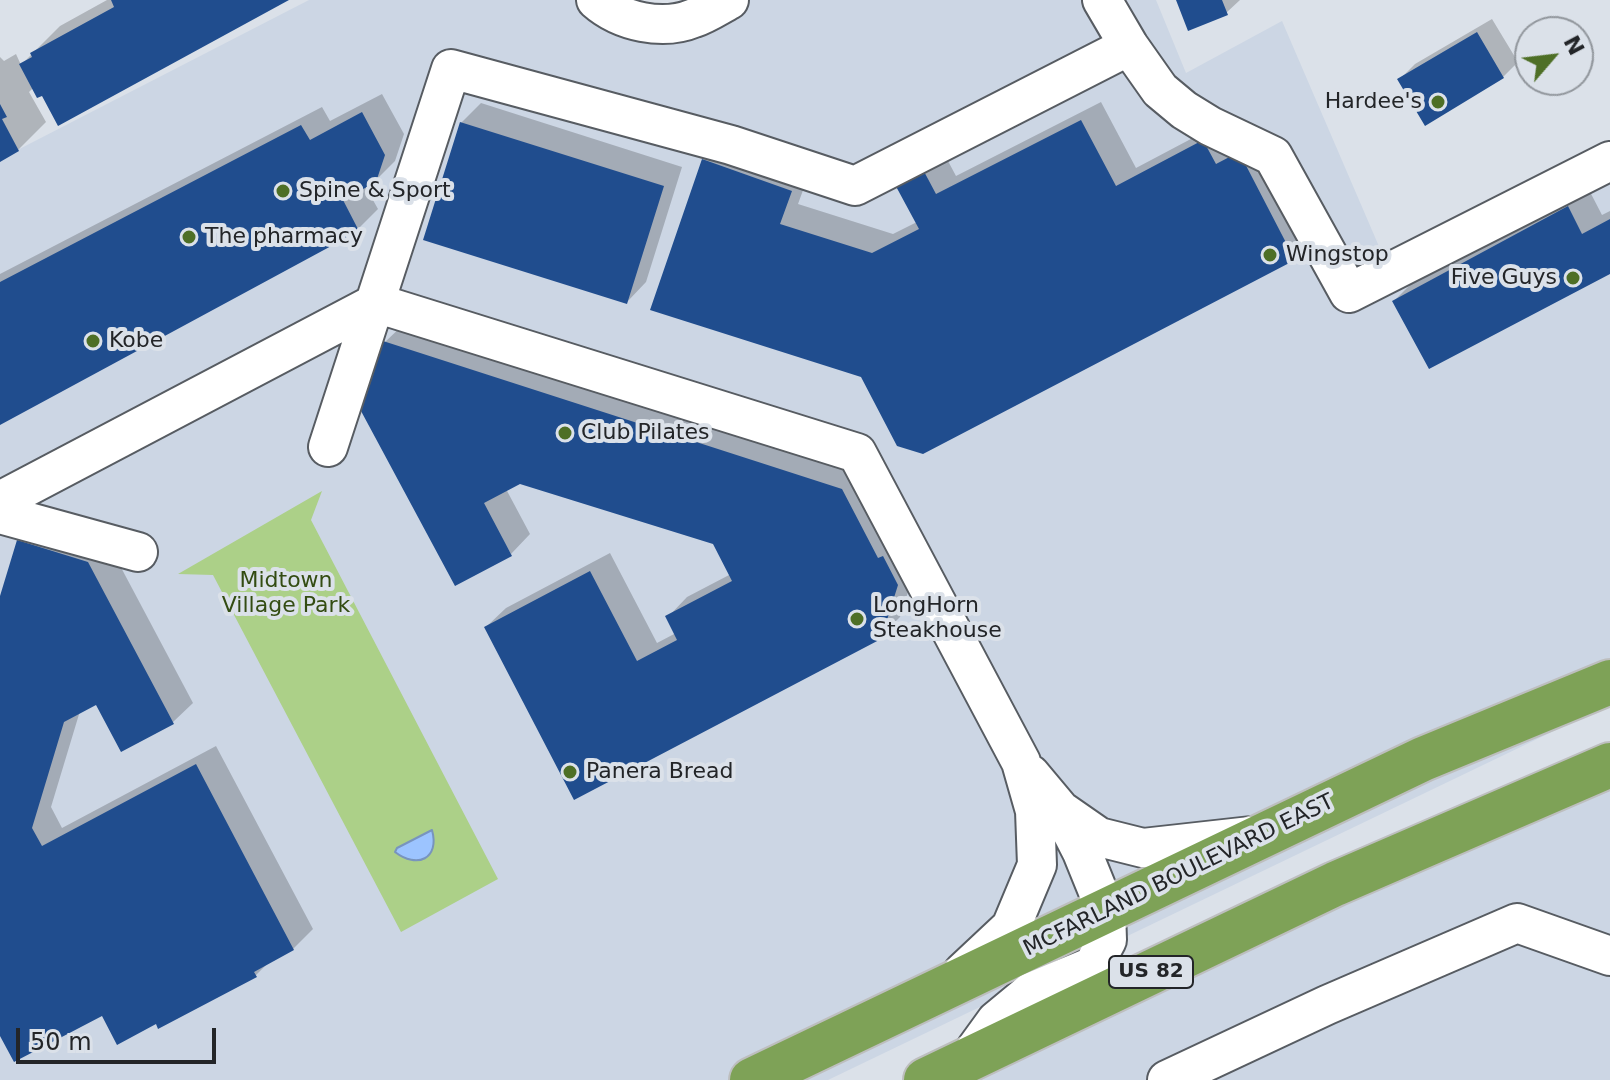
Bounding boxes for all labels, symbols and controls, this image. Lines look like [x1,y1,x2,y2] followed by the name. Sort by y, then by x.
[1514,16,1594,96] north arrow
[1559,31,1589,59] text: N
[1325,89,1422,115] place label: Hardee's
[1429,93,1447,111] marker: Hardee's
[299,178,451,204] place label: Spine & Sport
[274,182,292,200] marker: Spine & Sport
[205,224,363,250] place label: The pharmacy
[180,228,198,246] marker: The pharmacy
[1286,242,1389,268] place label: Wingstop
[1261,246,1279,264] marker: Wingstop
[1451,265,1557,291] place label: Five Guys
[1564,269,1582,287] marker: Five Guys
[109,328,163,354] place label: Kobe
[84,332,102,350] marker: Kobe
[581,420,709,446] place label: Club Pilates
[556,424,574,442] marker: Club Pilates
[222,568,350,620] park label: Midtown Village Park
[873,593,1002,644] place label: LongHorn Steakhouse
[848,610,866,628] marker: LongHorn Steakhouse
[586,759,733,785] place label: Panera Bread
[561,763,579,781] marker: Panera Bread
[1019,789,1339,963] street label: MCFARLAND BOULEVARD EAST
[1109,956,1193,988] road number: US 82
[20,1012,220,1062] scale bar
[30,1028,92,1056] text: 50 m

